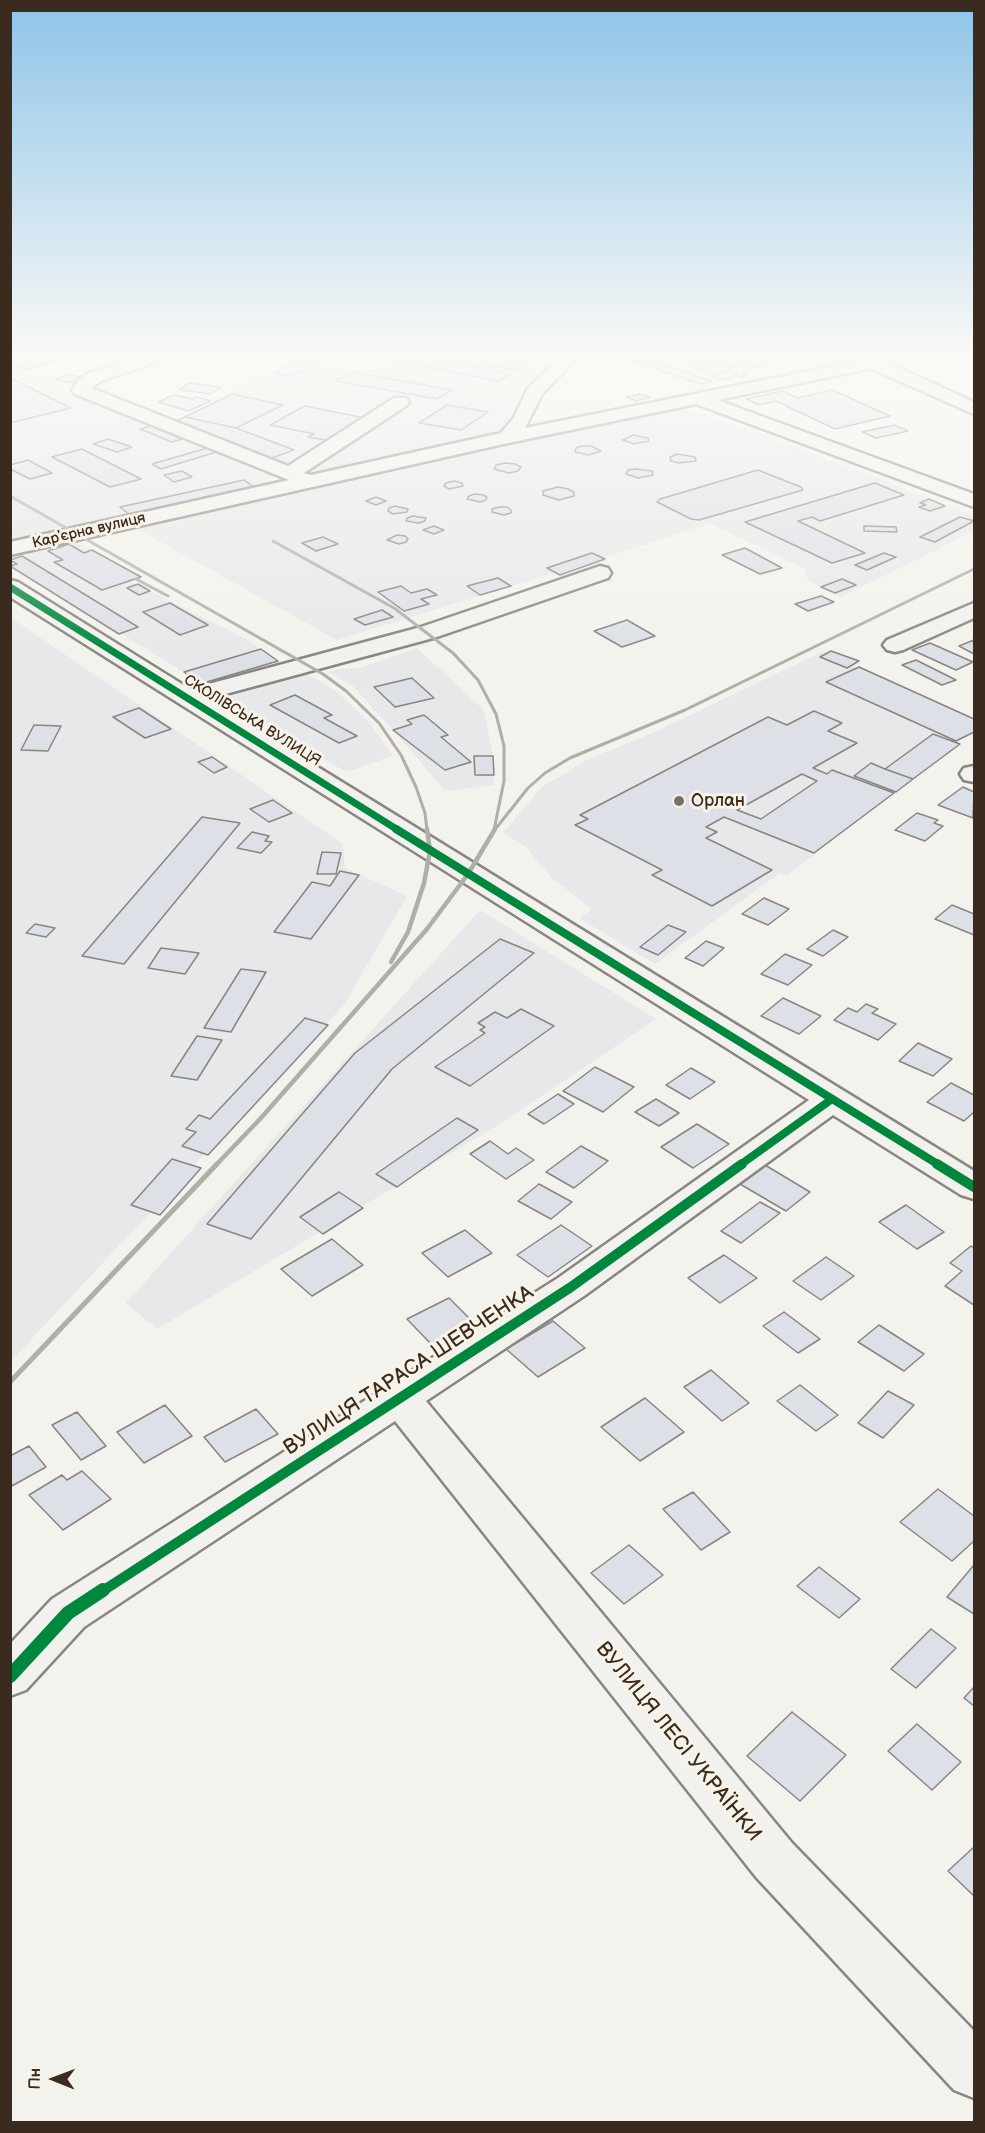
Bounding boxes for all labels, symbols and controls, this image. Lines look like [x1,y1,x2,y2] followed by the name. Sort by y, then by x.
[31,509,147,553] street label: Карʼєрна вулиця
[180,671,324,771] street label: СКОЛІВСЬКА ВУЛИЦЯ
[691,790,745,812] place label: Орлан
[672,794,686,808] marker: Орлан
[279,1281,539,1461] street label: ВУЛИЦЯ ТАРАСА ШЕВЧЕНКА
[590,1637,766,1847] street label: ВУЛИЦЯ ЛЕСІ УКРАЇНКИ
[24,2049,84,2109] north arrow
[26,2068,45,2090] text: Пн

